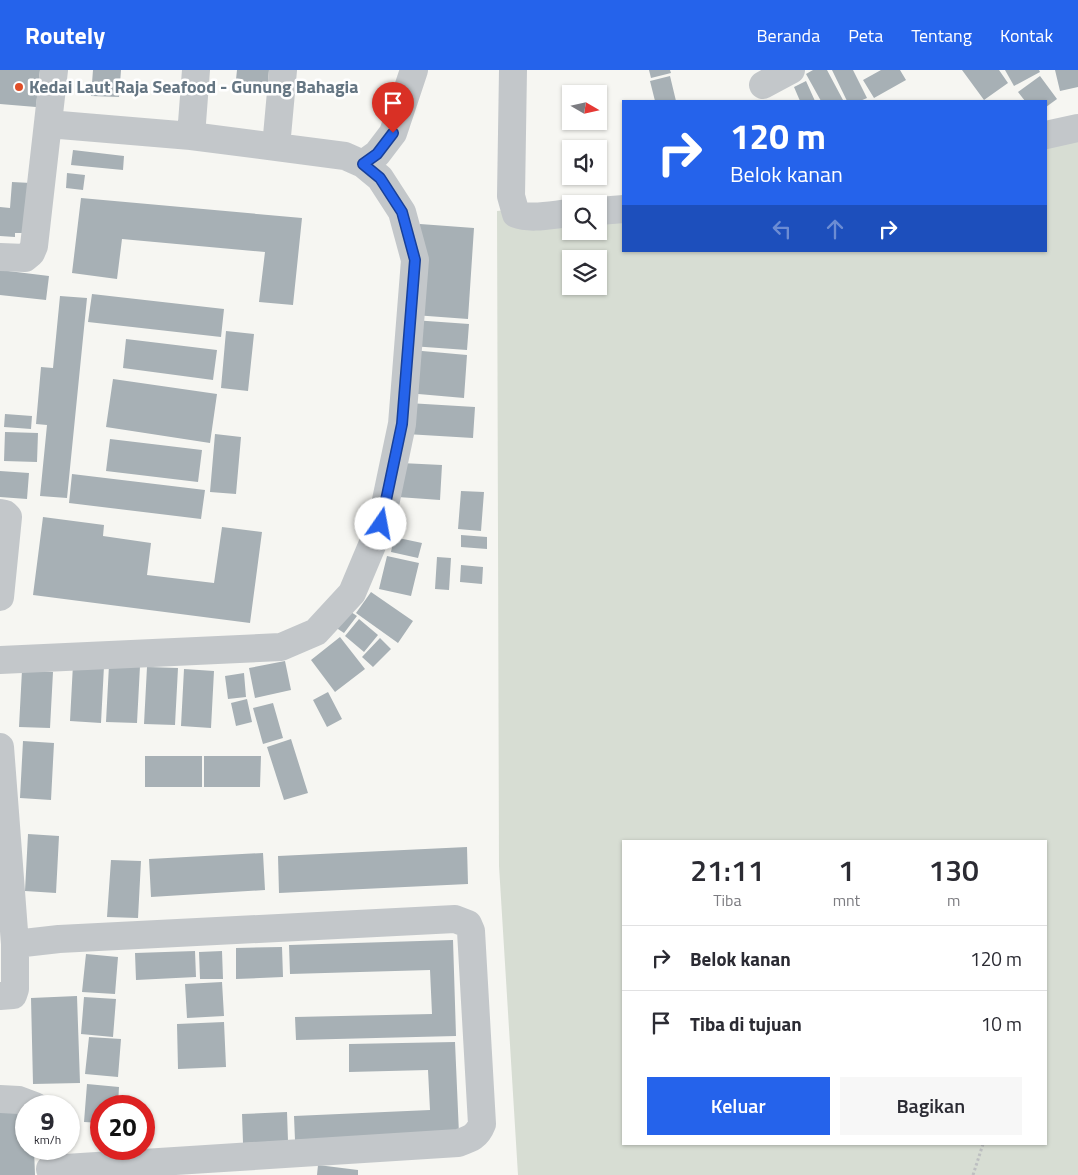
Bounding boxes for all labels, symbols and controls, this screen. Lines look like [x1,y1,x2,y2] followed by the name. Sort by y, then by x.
[25,17,105,53] text: Routely
[757,22,820,49] text: Beranda
[848,22,883,49] text: Peta
[911,22,972,49] text: Tentang
[1000,22,1053,49] text: Kontak
[29,73,358,100] place label: Kedai Laut Raja Seafood - Gunung Bahagia
[13,81,25,93] marker: Kedai Laut Raja Seafood - Gunung Bahagia
[372,82,414,133] pin
[562,85,608,130] north arrow
[562,85,607,295] map controls
[379,89,407,117] icon: arrive
[730,109,826,163] text: 120 m
[647,120,712,185] icon: right
[562,140,607,185] button: sound
[730,157,843,191] text: Belok kanan
[562,195,607,240] button: search
[768,215,796,243] icon: left
[821,215,849,243] icon: ahead
[874,215,902,243] icon: right
[562,250,607,295] button: layers
[354,497,406,549] position arrow
[690,847,765,893] text: 21:11
[838,847,855,893] text: 1
[928,847,979,893] text: 130
[713,888,742,912] text: Tiba
[833,888,860,912] text: mnt
[947,888,960,912] text: m
[647,944,675,972] icon: right
[690,944,791,973] text: Belok kanan
[970,944,1022,973] text: 120 m
[647,1009,675,1037] icon: arrive
[690,1009,802,1038] text: Tiba di tujuan
[981,1009,1022,1038] text: 10 m
[647,1077,830,1135] button: Keluar
[840,1077,1022,1135] button: Bagikan
[90,1095,155,1160] speed limit sign: 20
[40,1102,55,1140] text: 9
[34,1130,61,1149] text: km/h

